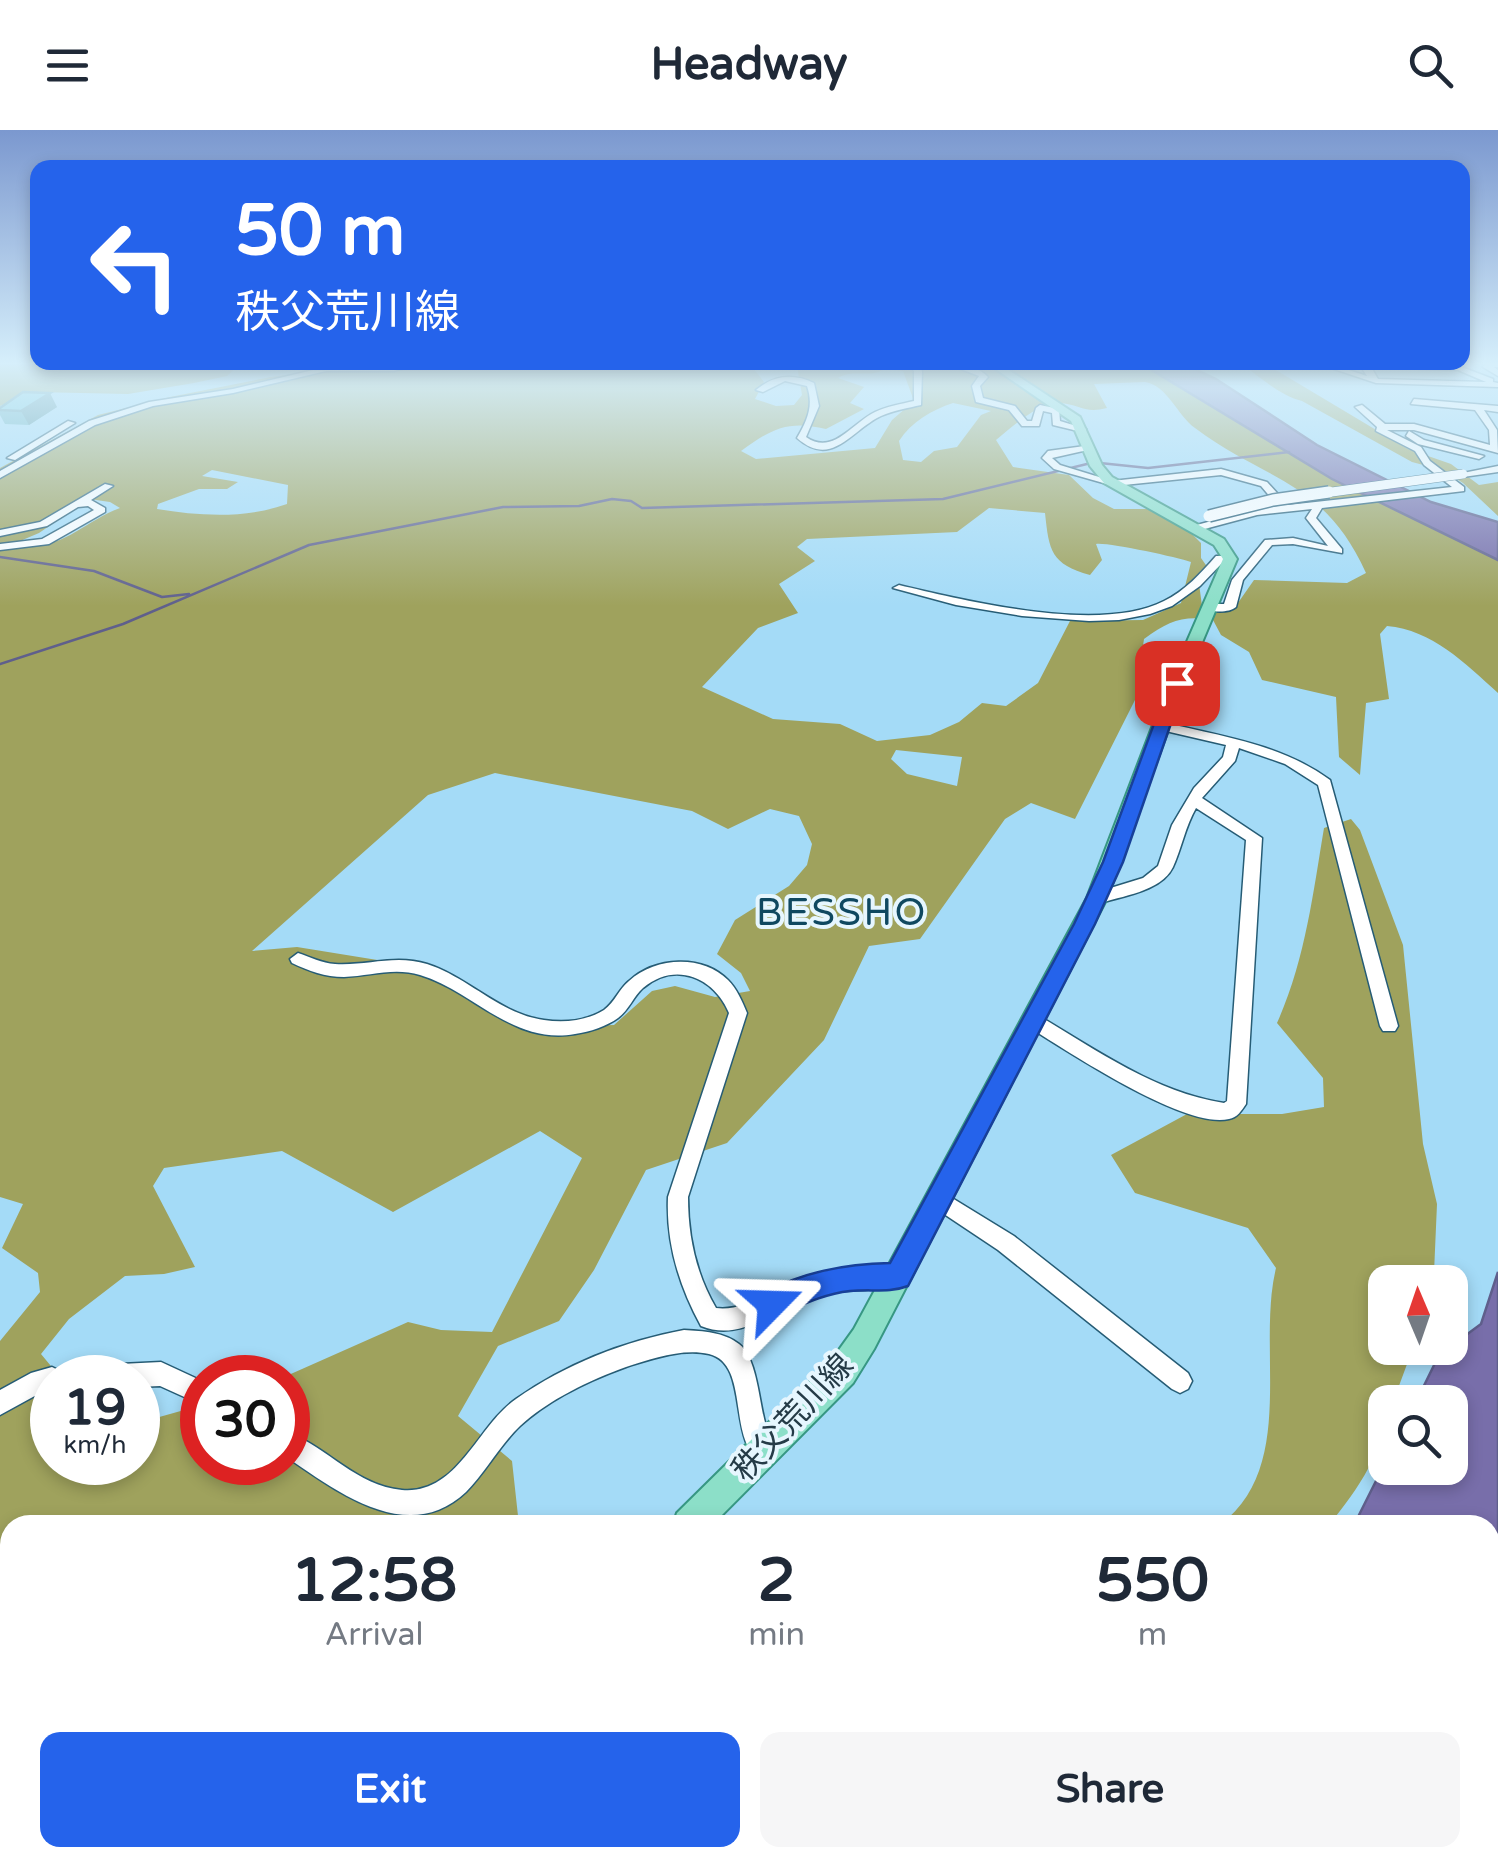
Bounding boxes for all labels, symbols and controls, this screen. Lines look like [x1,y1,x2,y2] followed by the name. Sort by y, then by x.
[40,38,95,93] icon: menu
[651,38,847,92] text: Headway
[1403,38,1458,93] icon: search
[235,190,405,274] text: 50 m
[70,200,200,330] icon: left
[235,286,460,340] text: 秩父荒川線
[1135,641,1220,726] pin
[1150,656,1205,711] icon: arrive
[756,890,928,936] district label: BESSHO
[720,1252,824,1356] position arrow
[1368,1265,1468,1365] north arrow
[1368,1265,1468,1485] map controls
[725,1347,861,1489] street label: 秩父荒川線
[180,1355,310,1485] speed limit sign: 30
[64,1378,126,1438] text: 19
[1368,1385,1468,1485] button: search
[64,1430,126,1460] text: km/h
[291,1545,457,1617] text: 12:58
[758,1545,795,1617] text: 2
[1096,1545,1209,1617] text: 550
[325,1616,424,1654] text: Arrival
[748,1616,805,1654] text: min
[1138,1616,1167,1654] text: m
[40,1732,740,1847] button: Exit
[760,1732,1460,1847] button: Share

